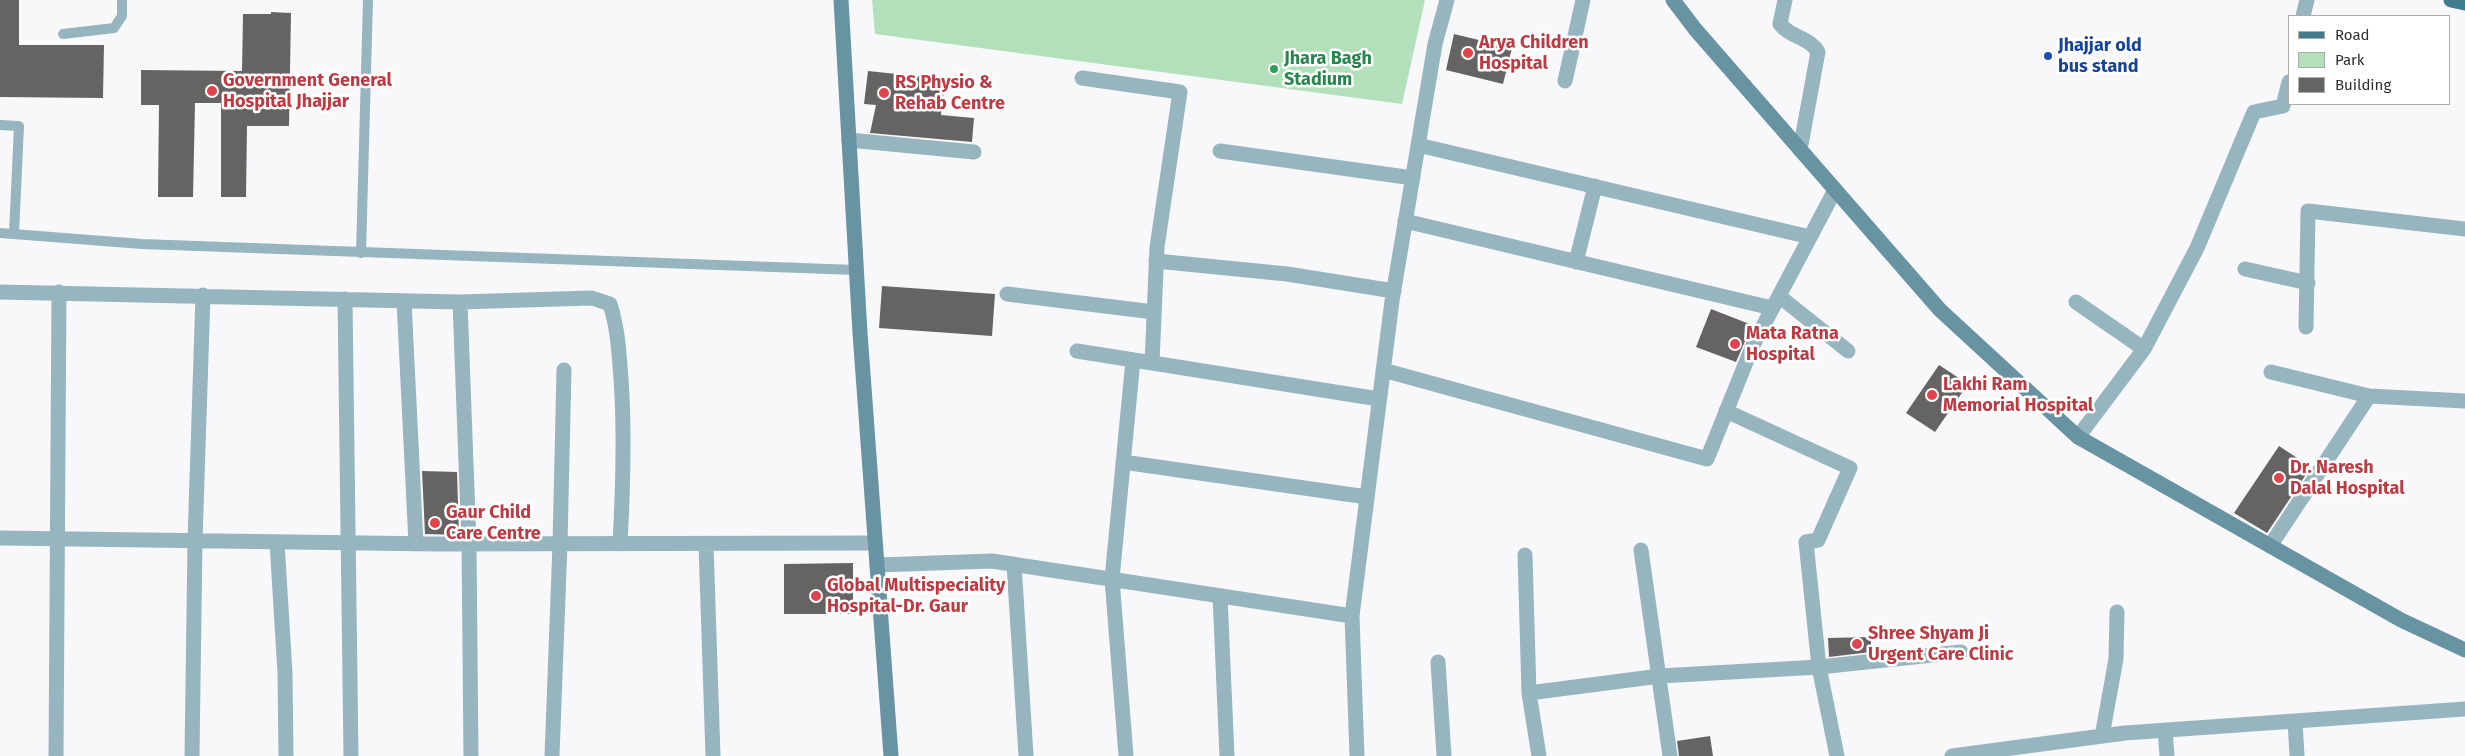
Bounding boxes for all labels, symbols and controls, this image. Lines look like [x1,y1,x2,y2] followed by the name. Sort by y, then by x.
[2288,15,2450,105] legend
[2335,26,2370,44] text: Road
[1479,32,1589,74] place label: Arya Children Hospital
[2058,35,2142,78] place label: Jhajjar old bus stand
[1461,46,1475,60] marker: Arya Children Hospital
[1284,48,1372,90] place label: Jhara Bagh Stadium
[2042,50,2054,62] marker: Jhajjar old bus stand
[2335,51,2365,69] text: Park
[1268,63,1280,75] marker: Jhara Bagh Stadium
[223,70,392,112] place label: Government General Hospital Jhajjar
[895,72,1005,115] place label: RS Physio & Rehab Centre
[2335,76,2391,94] text: Building
[205,84,219,98] marker: Government General Hospital Jhajjar
[877,86,891,100] marker: RS Physio & Rehab Centre
[1746,323,1839,366] place label: Mata Ratna Hospital
[1728,337,1742,351] marker: Mata Ratna Hospital
[1943,374,2093,416] place label: Lakhi Ram Memorial Hospital
[1925,388,1939,402] marker: Lakhi Ram Memorial Hospital
[2290,457,2405,499] place label: Dr. Naresh Dalal Hospital
[2272,471,2286,485] marker: Dr. Naresh Dalal Hospital
[446,502,541,544] place label: Gaur Child Care Centre
[428,516,442,530] marker: Gaur Child Care Centre
[827,575,1005,618] place label: Global Multispeciality Hospital-Dr. Gaur
[809,589,823,603] marker: Global Multispeciality Hospital-Dr. Gaur
[1868,623,2013,666] place label: Shree Shyam Ji Urgent Care Clinic
[1850,637,1864,651] marker: Shree Shyam Ji Urgent Care Clinic

